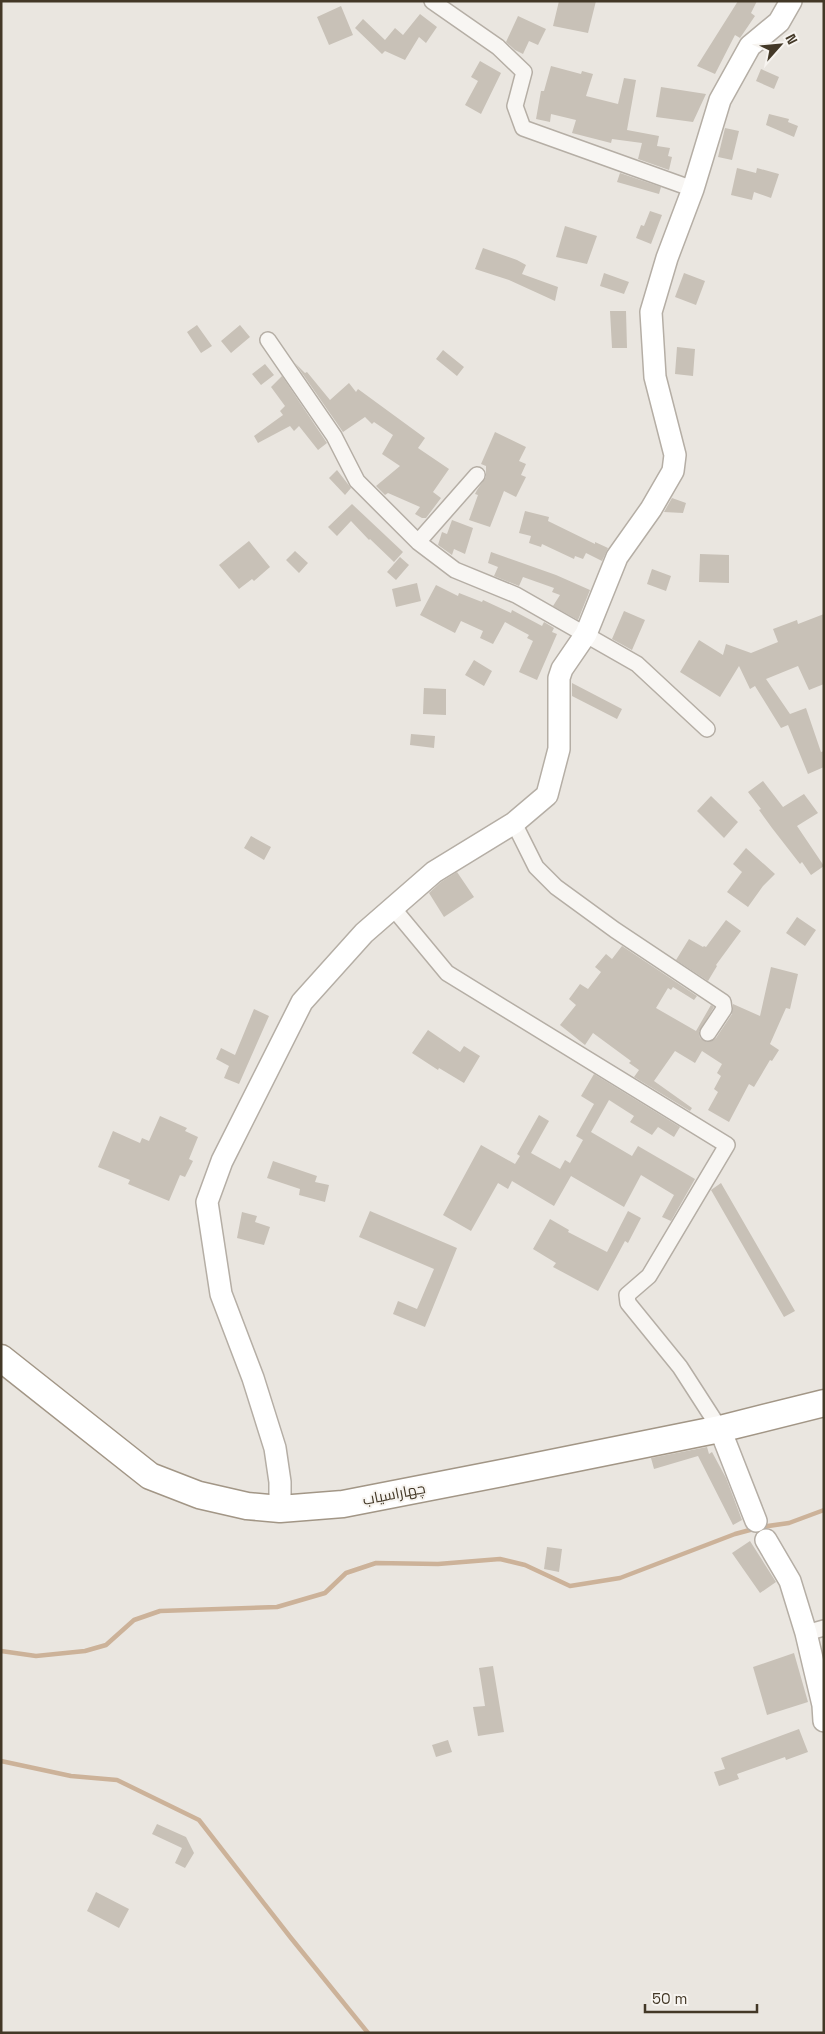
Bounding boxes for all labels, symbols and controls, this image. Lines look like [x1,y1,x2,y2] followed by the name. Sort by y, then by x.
[755,20,805,70] north arrow
[781,31,802,47] text: N
[361,1478,427,1510] street label: چهاراسیاب
[645,1982,758,2014] scale bar
[652,1989,687,2008] text: 50 m

